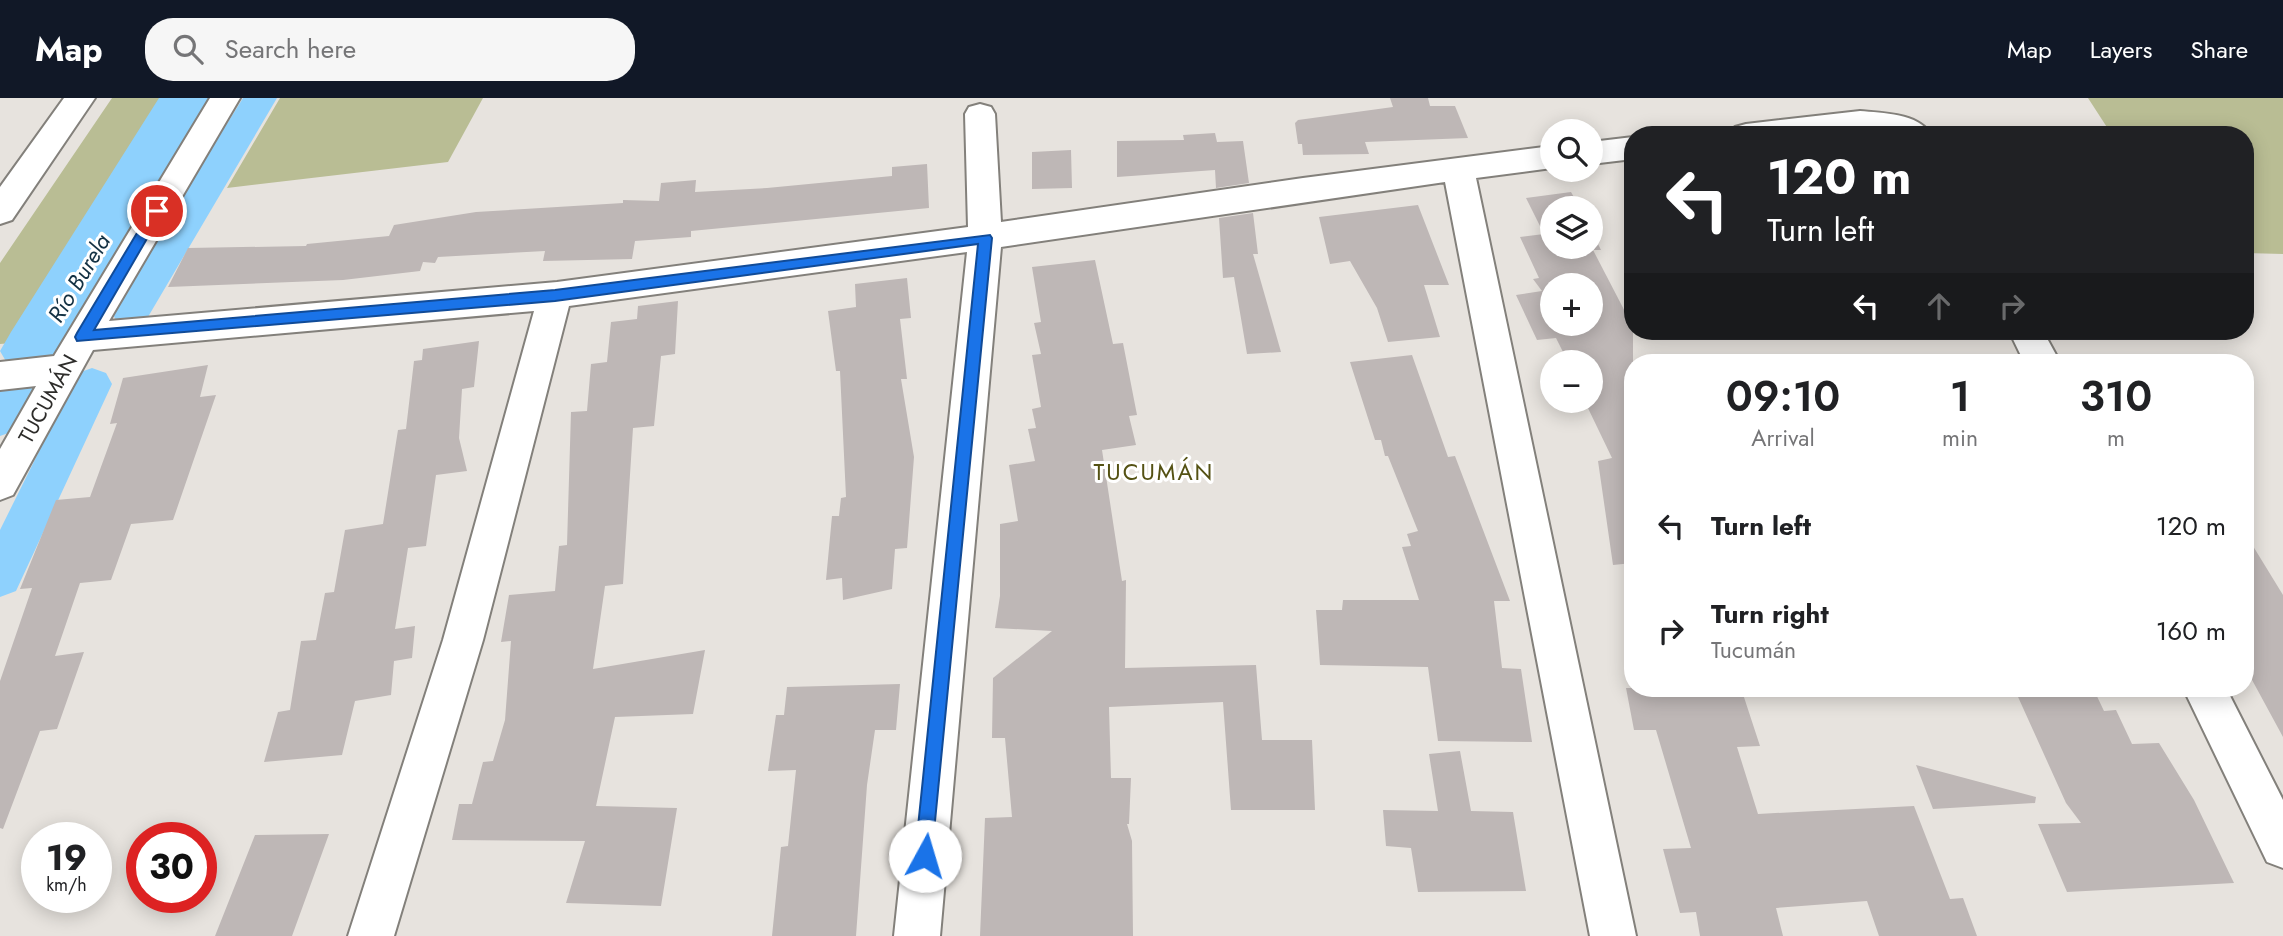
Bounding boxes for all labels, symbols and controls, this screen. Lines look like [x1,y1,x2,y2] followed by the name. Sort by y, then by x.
[145,18,635,81] search box
[35,26,103,73] text: Map
[169,30,207,68] icon: search
[225,30,356,68] text: Search here
[2007,32,2052,67] text: Map
[2090,32,2152,67] text: Layers
[2190,32,2248,67] text: Share
[1540,119,1603,413] map controls
[1540,119,1603,182] button: search
[1767,142,1911,212] text: 120 m
[1652,154,1743,245] icon: left
[127,181,187,241] pin
[138,192,176,230] icon: arrive
[1540,196,1603,259] button: layers
[1767,207,1874,253] text: Turn left
[39,227,119,329] water label: Río Burela
[1540,273,1603,336] button: +
[1847,287,1885,325] icon: left
[1920,287,1958,325] icon: ahead
[1993,287,2031,325] icon: right
[11,349,85,449] street label: TUCUMÁN
[1540,350,1603,413] button: −
[1726,366,1840,427] text: 09:10
[1950,366,1970,427] text: 1
[2080,366,2152,427] text: 310
[1751,421,1815,455] text: Arrival
[1942,421,1978,455] text: min
[2107,421,2125,455] text: m
[1094,455,1214,489] district label: TUCUMÁN
[1652,507,1690,545] icon: left
[1711,507,1811,545] text: Turn left
[2156,507,2226,545] text: 120 m
[1711,595,1829,633] text: Turn right
[1652,612,1690,650] icon: right
[2156,612,2226,650] text: 160 m
[1711,633,1796,667] text: Tucumán
[888,819,962,893] position arrow
[126,822,217,913] speed limit sign: 30
[46,833,87,883] text: 19
[46,872,87,898] text: km/h

